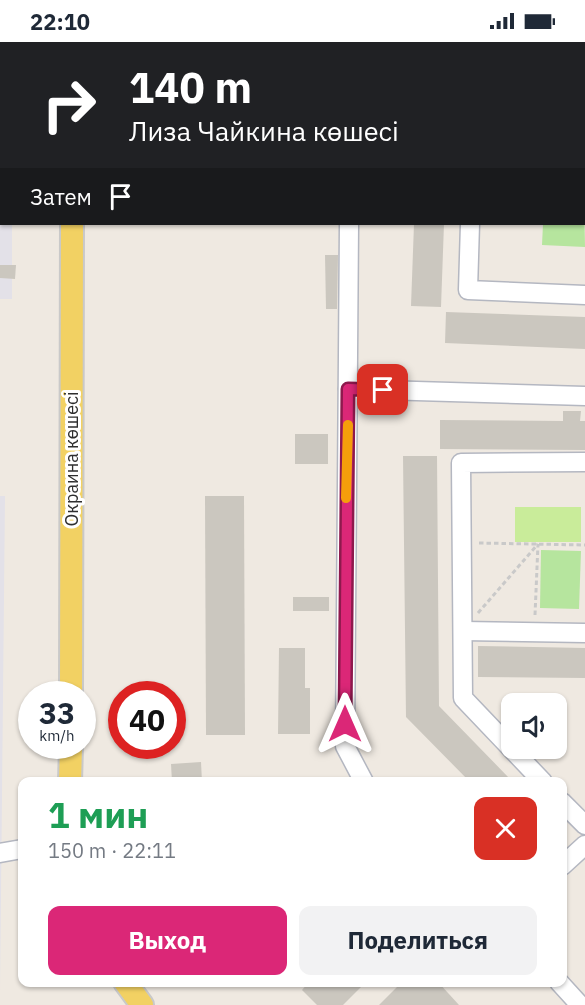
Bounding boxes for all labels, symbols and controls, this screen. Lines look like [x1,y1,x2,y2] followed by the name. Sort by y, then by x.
[30,7,90,36] text: 22:10
[129,60,252,115] text: 140 m
[30,66,108,144] icon: right
[129,113,399,148] text: Лиза Чайкина көшесі
[104,180,137,213] icon: arrive
[30,182,92,211] text: Затем
[357,364,408,415] pin
[366,373,399,406] icon: arrive
[60,391,83,527] street label: Окраина көшесі
[108,681,186,759] speed limit sign: 40
[313,692,377,756] position arrow
[39,693,75,732] text: 33
[501,693,567,759] map controls
[501,693,567,759] button: sound
[39,726,75,745] text: km/h
[48,791,148,838] text: 1 мин
[474,797,537,860] button: close
[48,837,176,864] text: 150 m · 22:11
[48,906,287,975] button: Выход
[299,906,537,975] button: Поделиться

